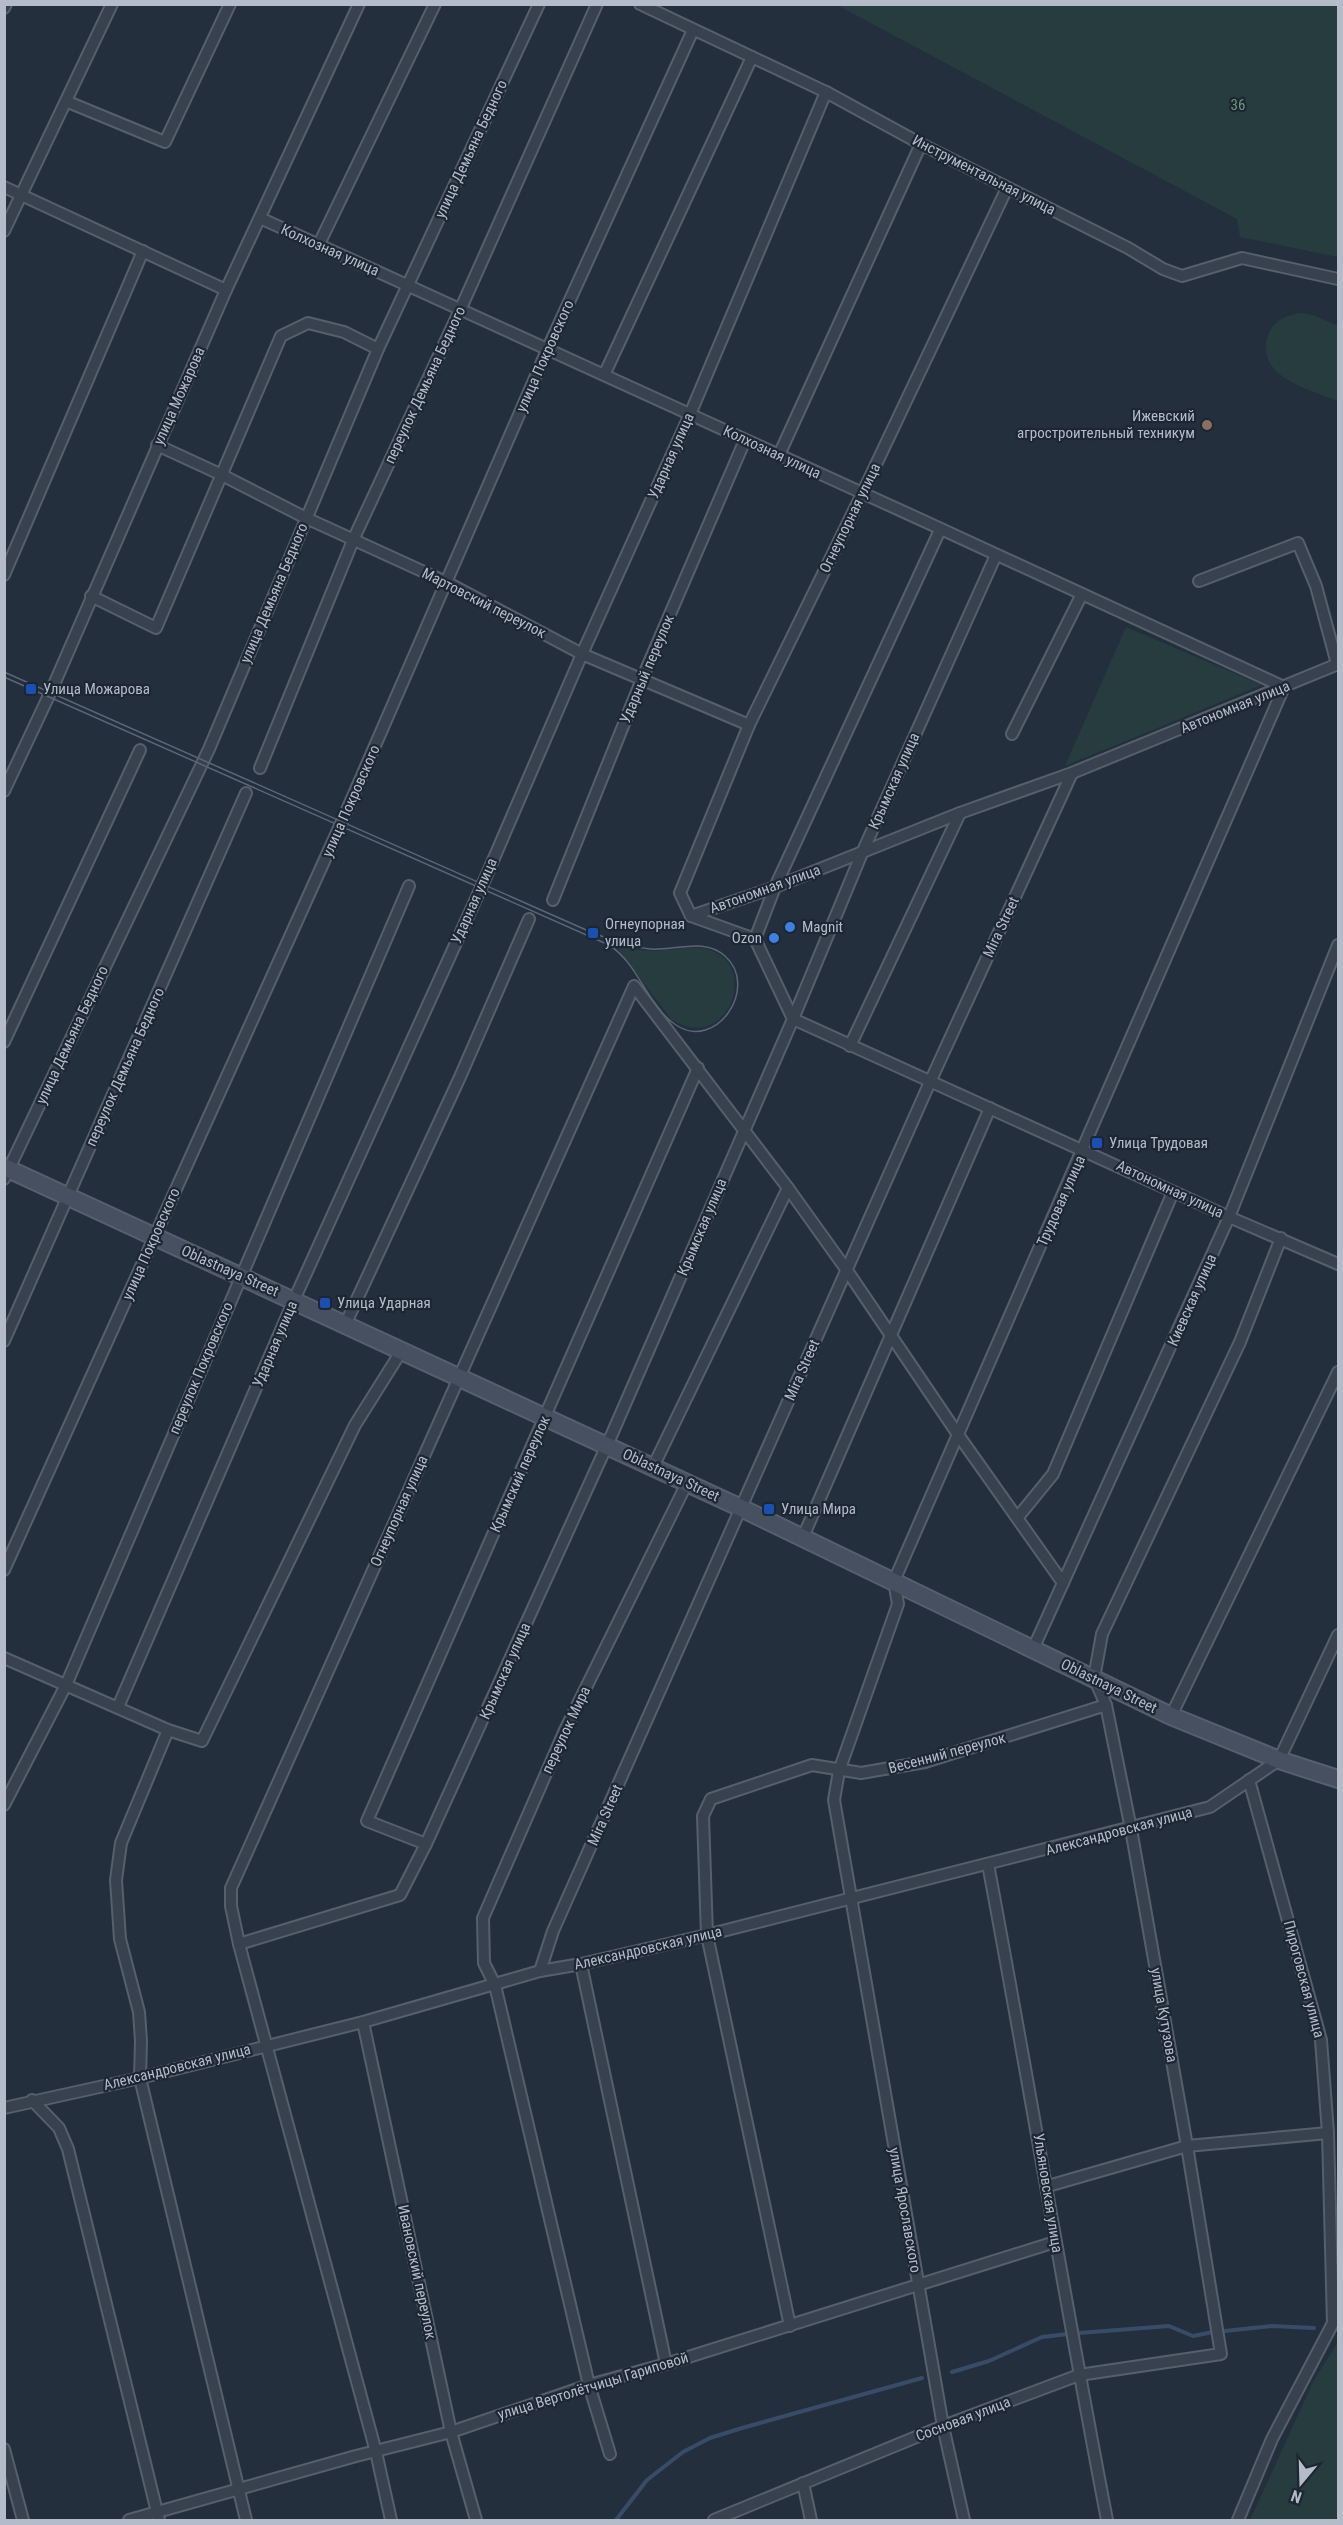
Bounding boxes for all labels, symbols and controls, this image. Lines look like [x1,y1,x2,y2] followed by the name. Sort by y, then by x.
[431,77,511,221] street label: улица Демьяна Бедного
[1231,96,1245,114] park label: 36
[909,131,1059,219] street label: Инструментальная улица
[278,220,382,280] street label: Колхозная улица
[512,297,578,415] street label: улица Покровского
[381,303,469,467] street label: переулок Демьяна Бедного
[149,344,209,448] street label: улица Можарова
[1017,407,1195,442] place label: Ижевский агростроительный техникум
[644,410,698,502] street label: Ударная улица
[1200,418,1214,432] marker: Ижевский агростроительный техникум
[720,422,824,482] street label: Колхозная улица
[816,460,884,576] street label: Огнеупорная улица
[236,520,312,666] street label: улица Демьяна Бедного
[419,564,549,642] street label: Мартовский переулок
[616,612,678,726] street label: Ударный переулок
[1178,677,1292,737] street label: Автономная улица
[43,680,150,698] place label: Улица Можарова
[24,682,38,696] marker: Улица Можарова
[865,730,923,832] street label: Крымская улица
[318,742,384,860] street label: улица Покровского
[447,855,501,947] street label: Ударная улица
[707,861,823,917] street label: Автономная улица
[979,894,1023,960] street label: Mira Street
[605,915,685,950] place label: Огнеупорная улица
[802,918,843,936] place label: Magnit
[783,920,797,934] marker: Magnit
[586,926,600,940] marker: Огнеупорная улица
[732,929,762,947] place label: Ozon
[767,931,781,945] marker: Ozon
[32,963,112,1107] street label: улица Демьяна Бедного
[82,985,168,1149] street label: переулок Демьяна Бедного
[1109,1134,1208,1152] place label: Улица Трудовая
[1090,1136,1104,1150] marker: Улица Трудовая
[1033,1153,1089,1249] street label: Трудовая улица
[1113,1156,1227,1222] street label: Автономная улица
[673,1176,731,1278] street label: Крымская улица
[118,1185,184,1303] street label: улица Покровского
[179,1242,281,1300] street label: Oblastnaya Street
[1164,1251,1220,1349] street label: Киевская улица
[337,1294,431,1312] place label: Улица Ударная
[318,1296,332,1310] marker: Улица Ударная
[249,1298,301,1390] street label: Ударная улица
[165,1299,237,1437] street label: переулок Покровского
[781,1337,823,1403] street label: Mira Street
[486,1413,554,1535] street label: Крымский переулок
[620,1445,722,1505] street label: Oblastnaya Street
[366,1453,432,1569] street label: Огнеупорная улица
[781,1500,856,1518] place label: Улица Мира
[762,1502,776,1516] marker: Улица Мира
[476,1620,534,1722] street label: Крымская улица
[1058,1655,1160,1717] street label: Oblastnaya Street
[538,1683,594,1777] street label: переулок Мира
[886,1729,1008,1777] street label: Весенний переулок
[584,1782,626,1848] street label: Mira Street
[1044,1803,1194,1859] street label: Александровская улица
[1280,1918,1328,2040] street label: Пироговская улица
[572,1922,724,1974] street label: Александровская улица
[1147,1966,1181,2064] street label: улица Кутузова
[102,2040,252,2094] street label: Александровская улица
[1030,2132,1066,2254] street label: Ульяновская улица
[885,2146,925,2274] street label: улица Ярославского
[394,2203,440,2341] street label: Ивановский переулок
[495,2348,691,2424] street label: улица Вертолётчицы Гариповой
[913,2393,1013,2445] street label: Сосновая улица
[1271,2453,1331,2513] north arrow
[1289,2486,1304,2507] text: N

